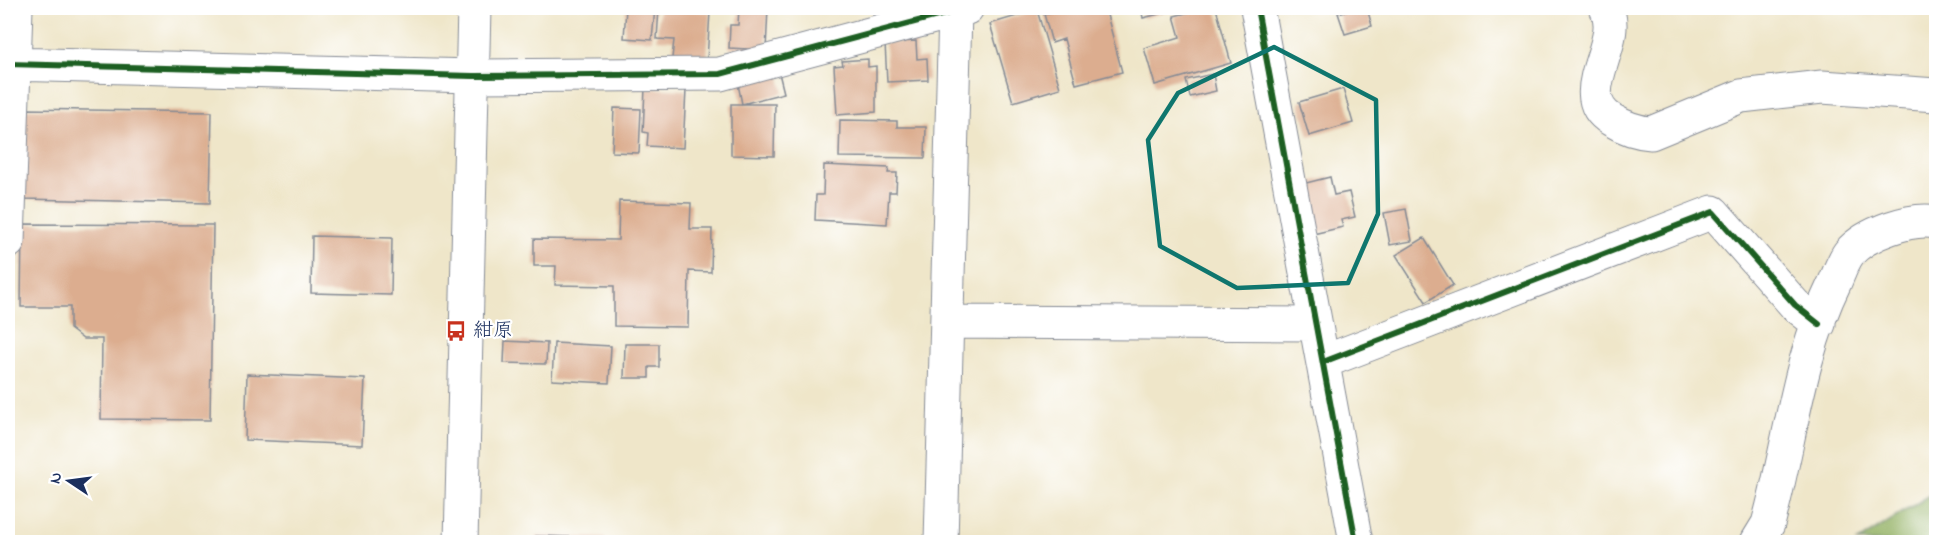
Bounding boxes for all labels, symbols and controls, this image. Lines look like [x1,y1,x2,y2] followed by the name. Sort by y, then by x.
[473,317,513,346] place label: 紺原
[444,319,468,343] bus stop icon: 紺原
[39,451,99,511] north arrow
[43,470,69,486] text: N

